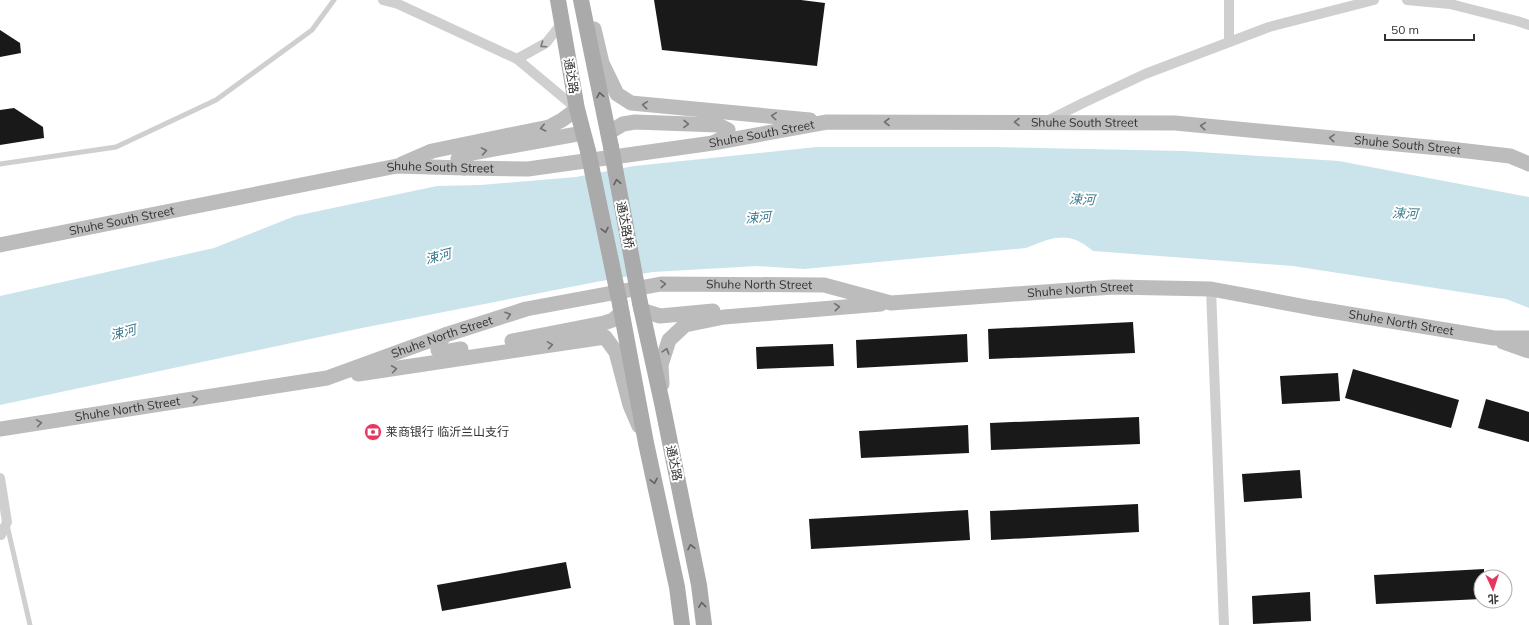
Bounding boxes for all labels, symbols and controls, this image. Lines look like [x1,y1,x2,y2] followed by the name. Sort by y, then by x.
[1385,16,1474,42] scale bar
[1391,22,1419,37] text: 50 m
[540,40,547,47] one-way arrow
[561,57,582,95] street label: 通达路
[597,92,605,98] one-way arrow
[642,100,648,109] one-way arrow
[771,112,777,121] one-way arrow
[1031,115,1138,130] street label: Shuhe South Street
[708,116,815,151] street label: Shuhe South Street
[884,118,890,126] one-way arrow
[1014,118,1020,126] one-way arrow
[683,120,689,128] one-way arrow
[1200,122,1206,131] one-way arrow
[540,123,546,131] one-way arrow
[1353,132,1462,157] street label: Shuhe South Street
[1329,134,1335,143] one-way arrow
[481,147,487,156] one-way arrow
[385,158,494,175] street label: Shuhe South Street
[613,179,622,185] one-way arrow
[1069,191,1098,208] water label: 涑河
[614,200,637,250] street label: 通达路桥
[68,203,175,238] street label: Shuhe South Street
[1392,205,1421,222] water label: 涑河
[744,208,775,226] water label: 涑河
[600,227,608,234] one-way arrow
[423,244,455,267] water label: 涑河
[706,276,812,292] street label: Shuhe North Street
[1027,279,1133,300] street label: Shuhe North Street
[660,280,666,289] one-way arrow
[834,303,840,312] one-way arrow
[1348,306,1455,338] street label: Shuhe North Street
[505,311,512,320] one-way arrow
[389,312,494,361] street label: Shuhe North Street
[108,320,140,343] water label: 涑河
[547,341,553,350] one-way arrow
[661,347,670,354] one-way arrow
[391,365,397,374] one-way arrow
[74,393,181,424] street label: Shuhe North Street
[192,395,198,404] one-way arrow
[35,419,42,428] one-way arrow
[363,422,383,442] bank icon: 莱商银行 临沂兰山支行
[386,424,509,439] place label: 莱商银行 临沂兰山支行
[663,444,686,482] street label: 通达路
[649,478,657,484] one-way arrow
[688,544,696,550] one-way arrow
[1473,569,1513,609] north arrow
[1488,592,1499,606] text: 北
[698,602,707,608] one-way arrow

